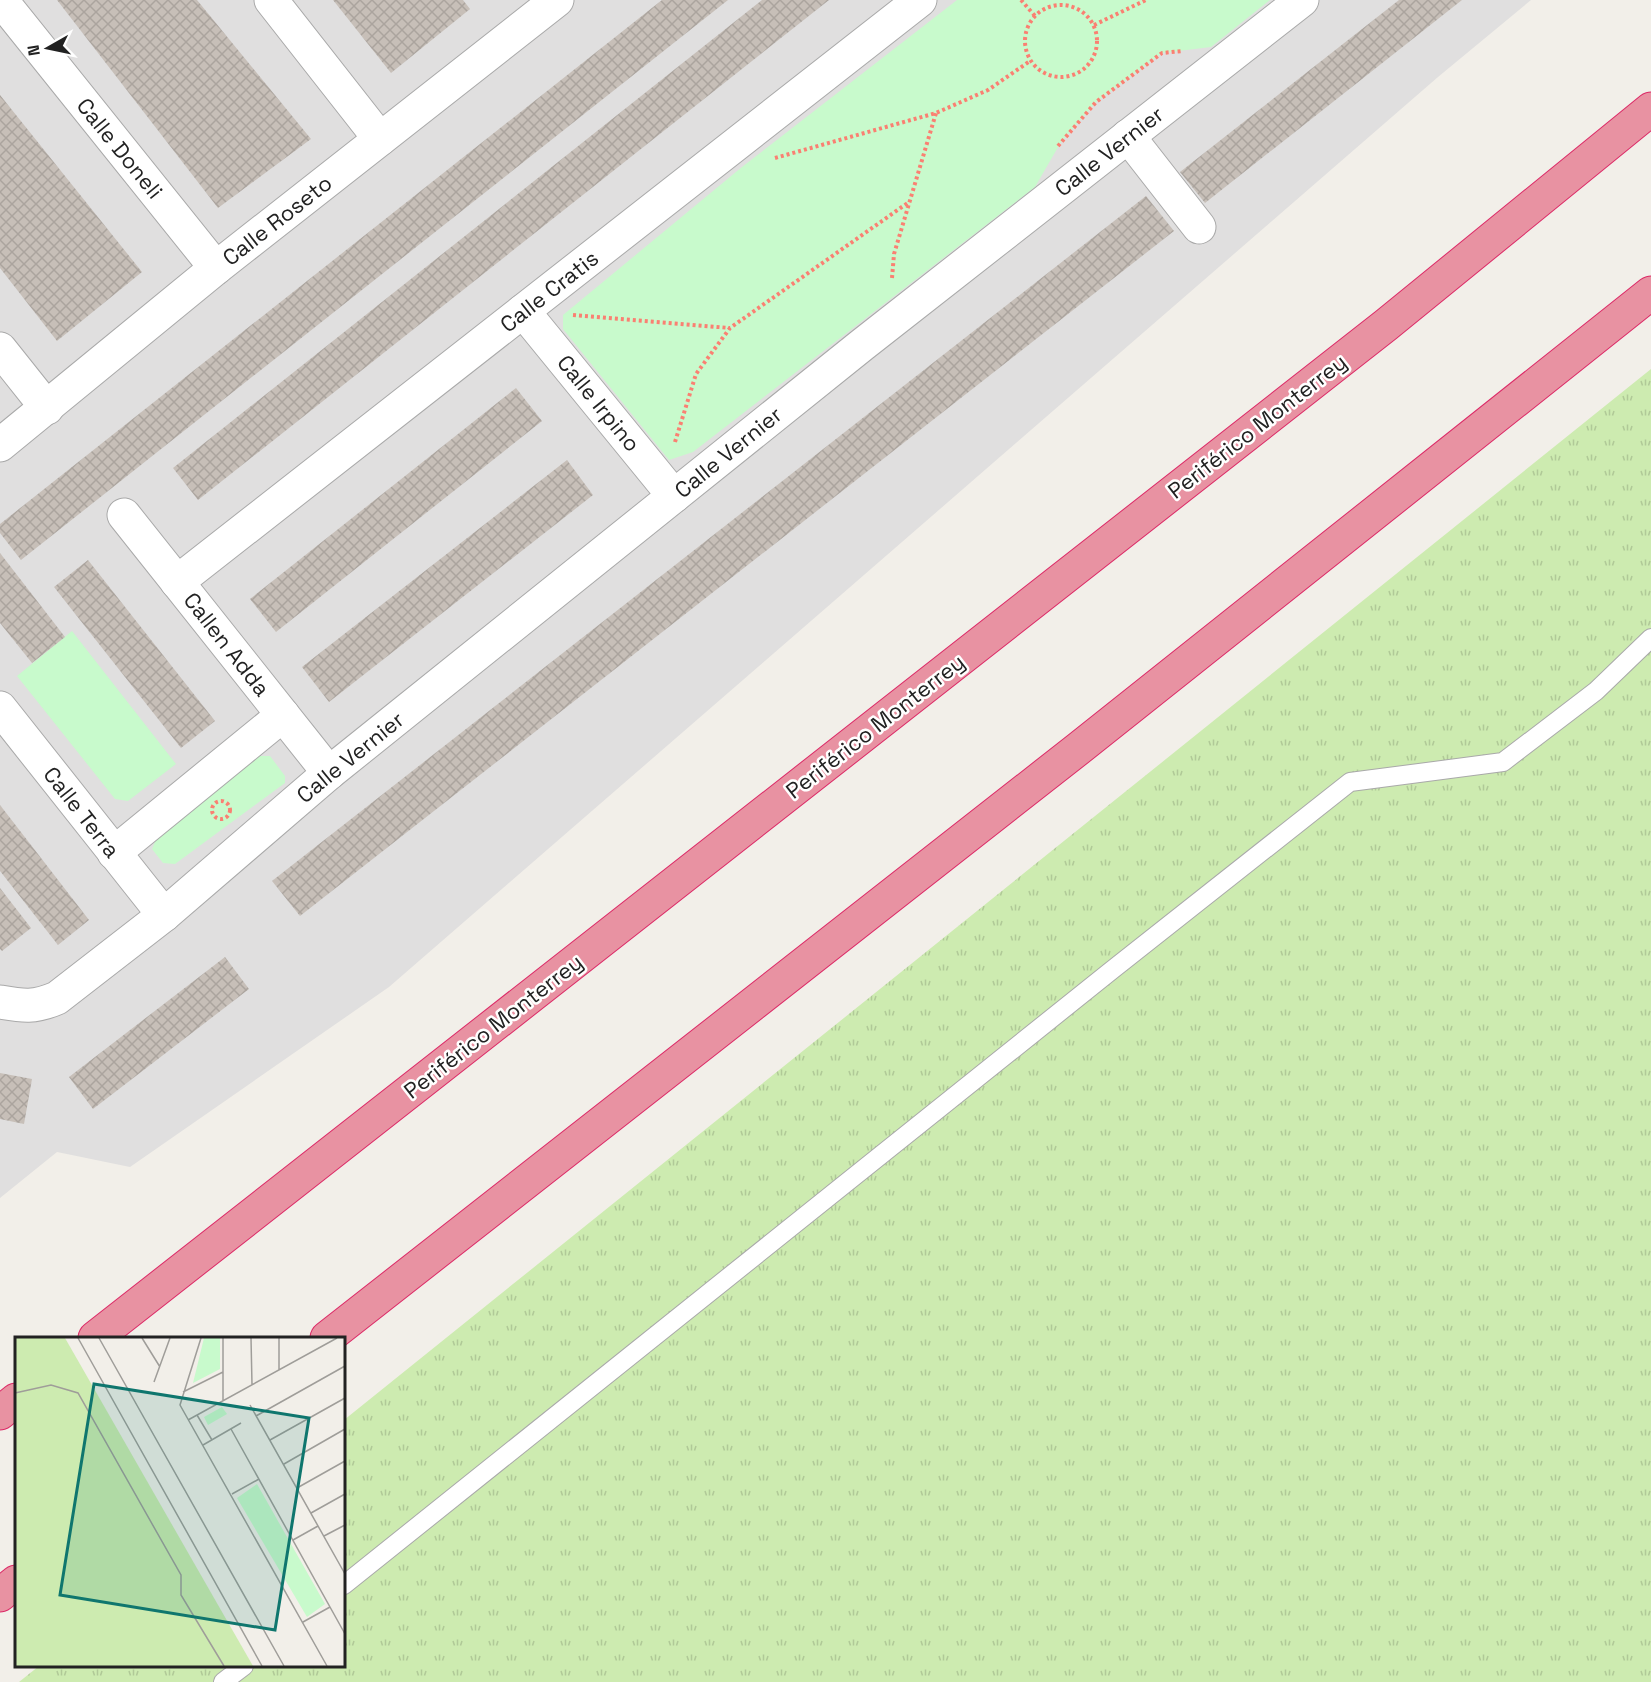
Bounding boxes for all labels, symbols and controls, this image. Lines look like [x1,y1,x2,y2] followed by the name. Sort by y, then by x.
[18,18,78,78] north arrow
[22,43,45,57] text: N
[71,92,169,204] street label: Calle Doneli
[1049,100,1169,202] street label: Calle Vernier
[217,169,337,271] street label: Calle Roseto
[494,244,604,338] street label: Calle Cratis
[1162,348,1352,504] street label: Periférico Monterrey
[551,349,647,457] street label: Calle Irpino
[669,400,787,504] street label: Calle Vernier
[178,586,276,702] street label: Callen Adda
[780,648,970,804] street label: Periférico Monterrey
[291,705,409,809] street label: Calle Vernier
[38,761,127,864] street label: Calle Terra
[398,948,588,1104] street label: Periférico Monterrey
[15,1337,345,1667] inset map

